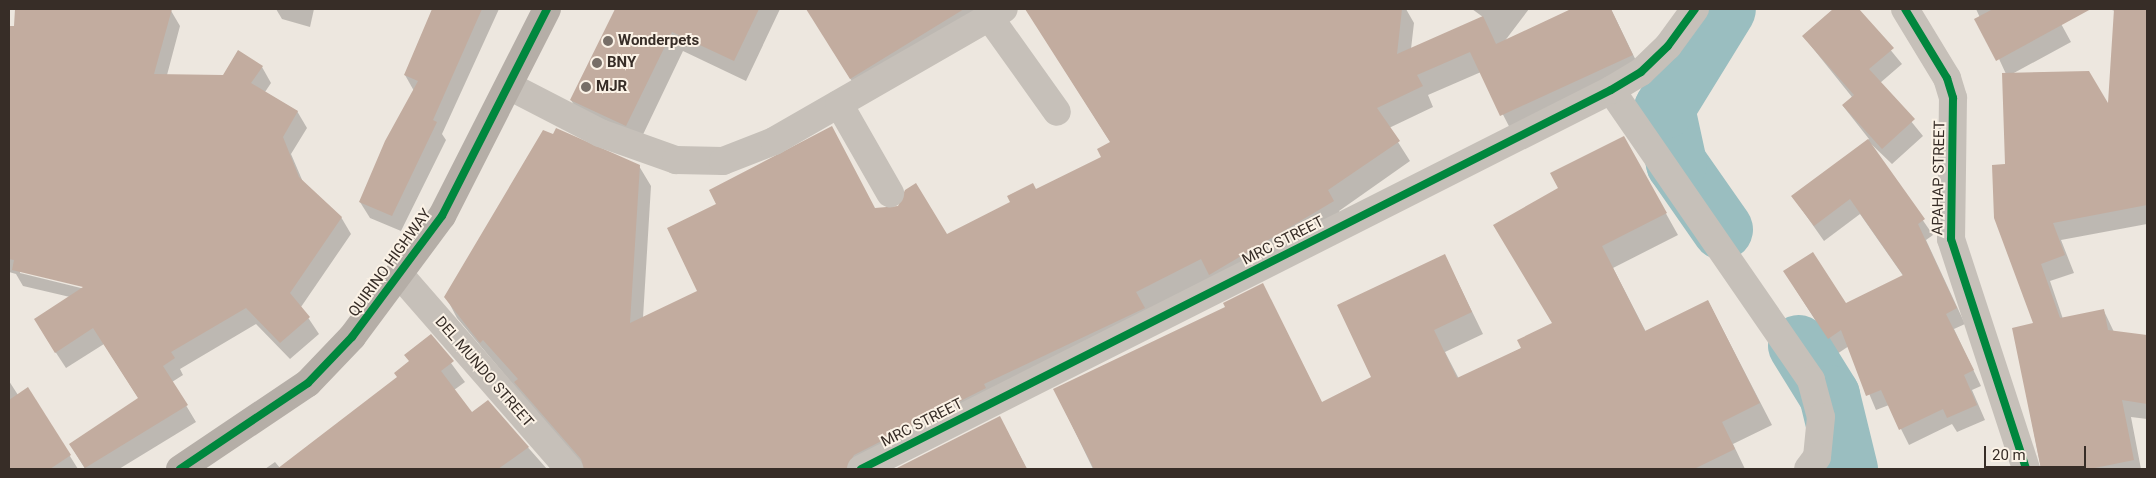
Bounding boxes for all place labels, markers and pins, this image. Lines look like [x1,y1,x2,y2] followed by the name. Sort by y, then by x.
[618,32,699,50] place label: Wonderpets
[602,35,614,47] marker: Wonderpets
[607,54,636,72] place label: BNY
[591,57,603,69] marker: BNY
[596,78,627,96] place label: MJR
[580,81,592,93] marker: MJR

